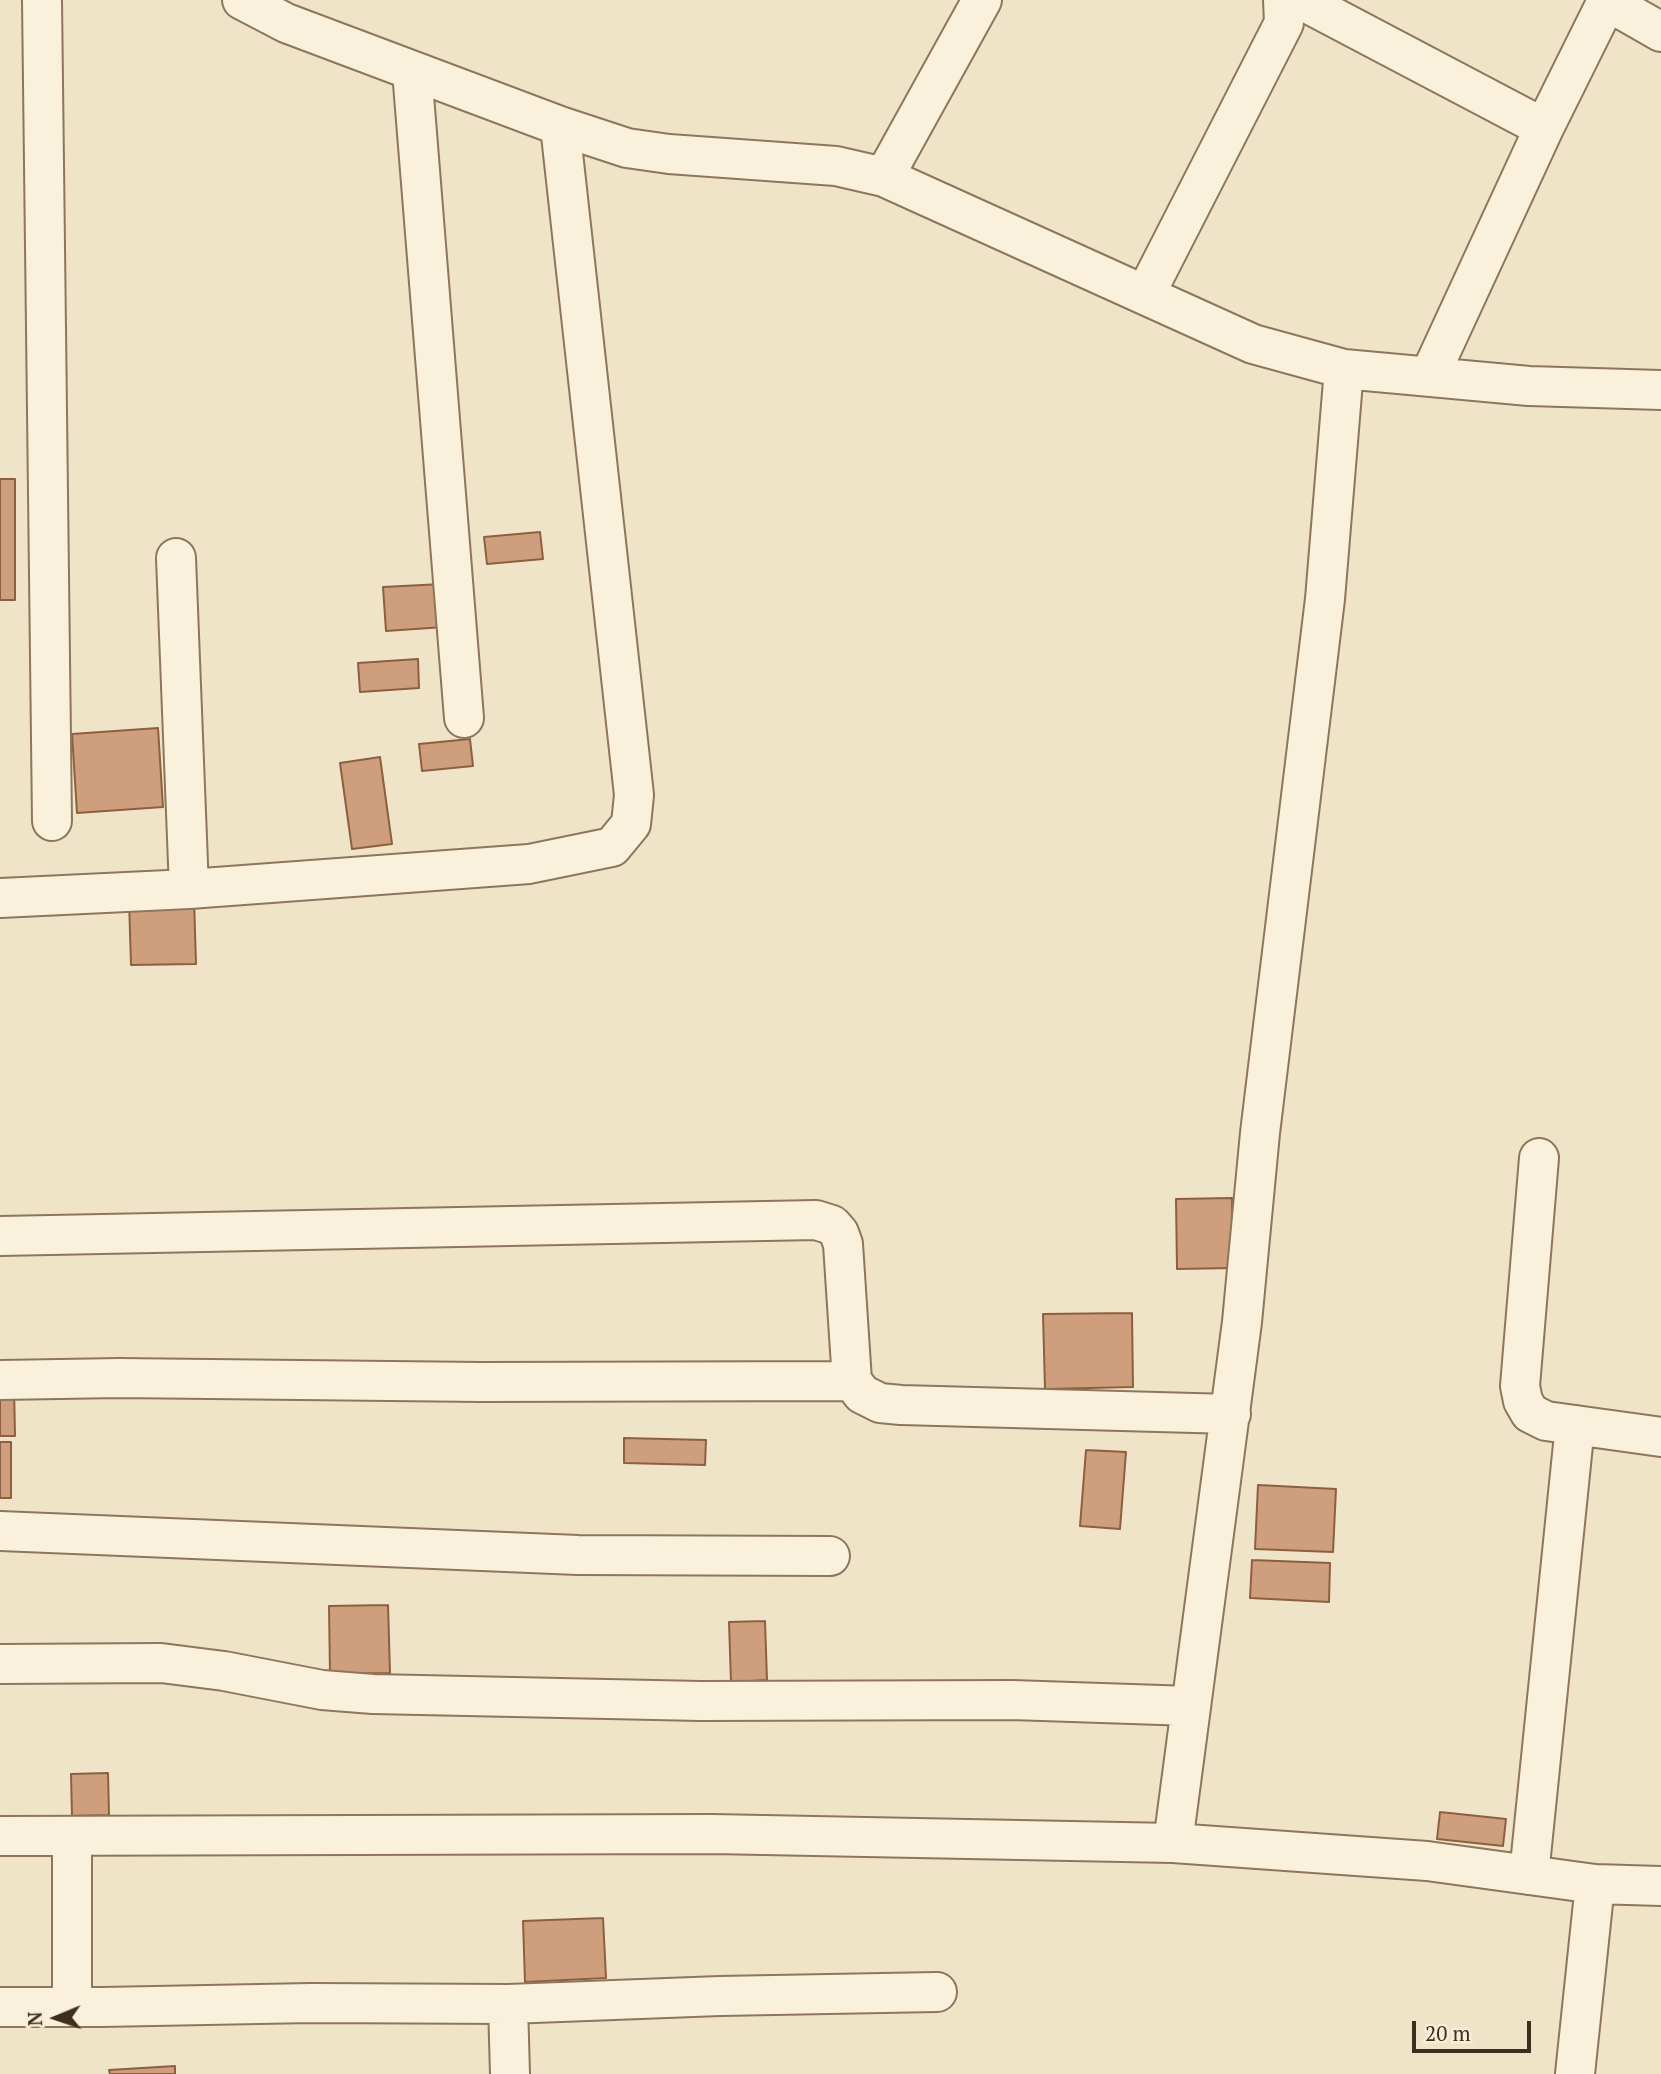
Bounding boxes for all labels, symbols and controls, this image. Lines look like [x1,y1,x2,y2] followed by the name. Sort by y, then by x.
[21,1983,91,2053] north arrow
[1416,2008,1535,2052] scale bar
[22,2011,47,2026] text: N
[1425,2019,1471,2047] text: 20 m

